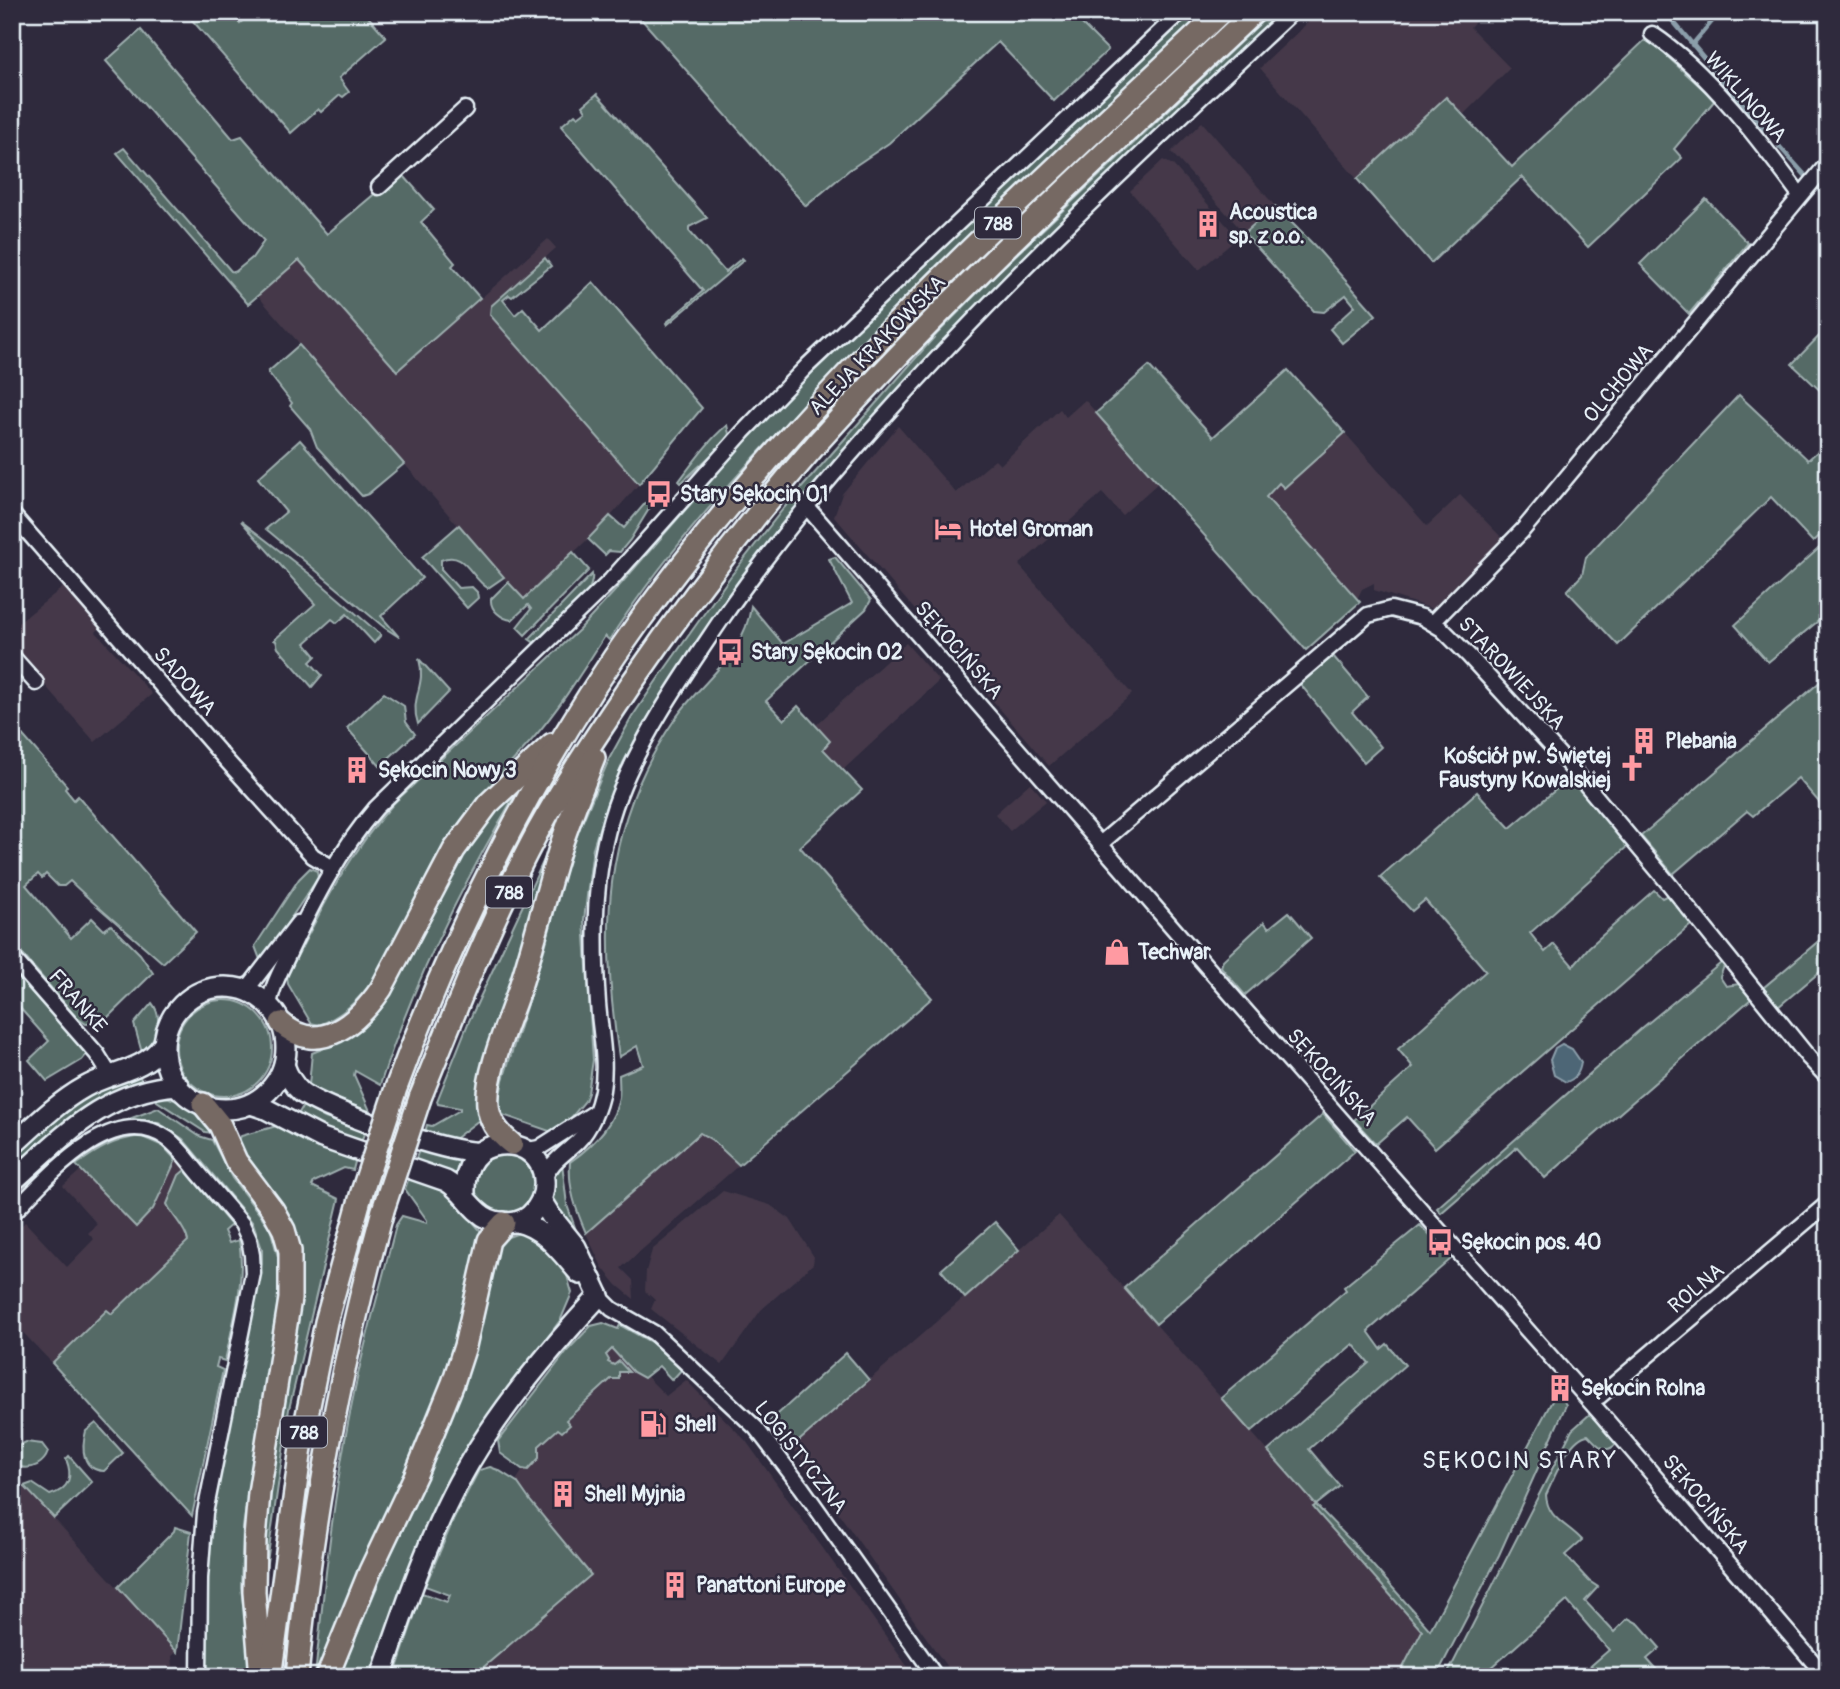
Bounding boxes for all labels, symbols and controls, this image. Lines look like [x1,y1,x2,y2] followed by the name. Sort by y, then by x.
[1699,46,1793,148] street label: WIKLINOWA
[1229,199,1317,250] place label: Acoustica sp. z o.o.
[975,208,1021,238] road number: 788
[1193,209,1223,239] building icon: Acoustica sp. z o.o.
[803,269,952,421] street label: ALEJA KRAKOWSKA
[1577,338,1659,428] street label: OLCHOWA
[644,479,674,509] bus stop icon: Stary Sękocin 01
[680,481,828,508] place label: Stary Sękocin 01
[933,514,963,544] hotel icon: Hotel Groman
[969,516,1093,543] place label: Hotel Groman
[908,595,1009,705] street label: SĘKOCIŃSKA
[1452,611,1571,736] street label: STAROWIEJSKA
[715,637,745,667] bus stop icon: Stary Sękocin 02
[751,639,903,666] place label: Stary Sękocin 02
[147,641,222,721] street label: SADOWA
[1629,726,1659,756] building icon: Plebania
[1665,728,1737,755] place label: Plebania
[1438,742,1611,794] place label: Kościół pw. Świętej Faustyny Kowalskiej
[1617,753,1647,783] church icon: Kościół pw. Świętej Faustyny Kowalskiej
[342,755,372,785] building icon: Sękocin Nowy 3
[378,757,517,784] place label: Sękocin Nowy 3
[486,876,532,908] road number: 788
[1102,937,1132,967] shop icon: Techwar
[1137,939,1211,966] place label: Techwar
[42,964,113,1039] street label: FRANKE
[1281,1023,1382,1132] street label: SĘKOCIŃSKA
[1425,1227,1455,1257] bus stop icon: Sękocin pos. 40
[1461,1229,1601,1256] place label: Sękocin pos. 40
[1663,1257,1730,1320] street label: ROLNA
[1545,1373,1575,1403] building icon: Sękocin Rolna
[1581,1375,1705,1402] place label: Sękocin Rolna
[748,1395,853,1519] street label: LOGISTYCZNA
[638,1409,668,1439] fuel station icon: Shell
[674,1411,716,1438] place label: Shell
[281,1416,327,1448] road number: 788
[1422,1446,1618,1475] district label: SĘKOCIN STARY
[1656,1449,1755,1560] street label: SĘKOCIŃSKA
[548,1479,578,1509] building icon: Shell Myjnia
[584,1481,686,1508] place label: Shell Myjnia
[660,1570,690,1600] building icon: Panattoni Europe
[696,1572,846,1599] place label: Panattoni Europe

